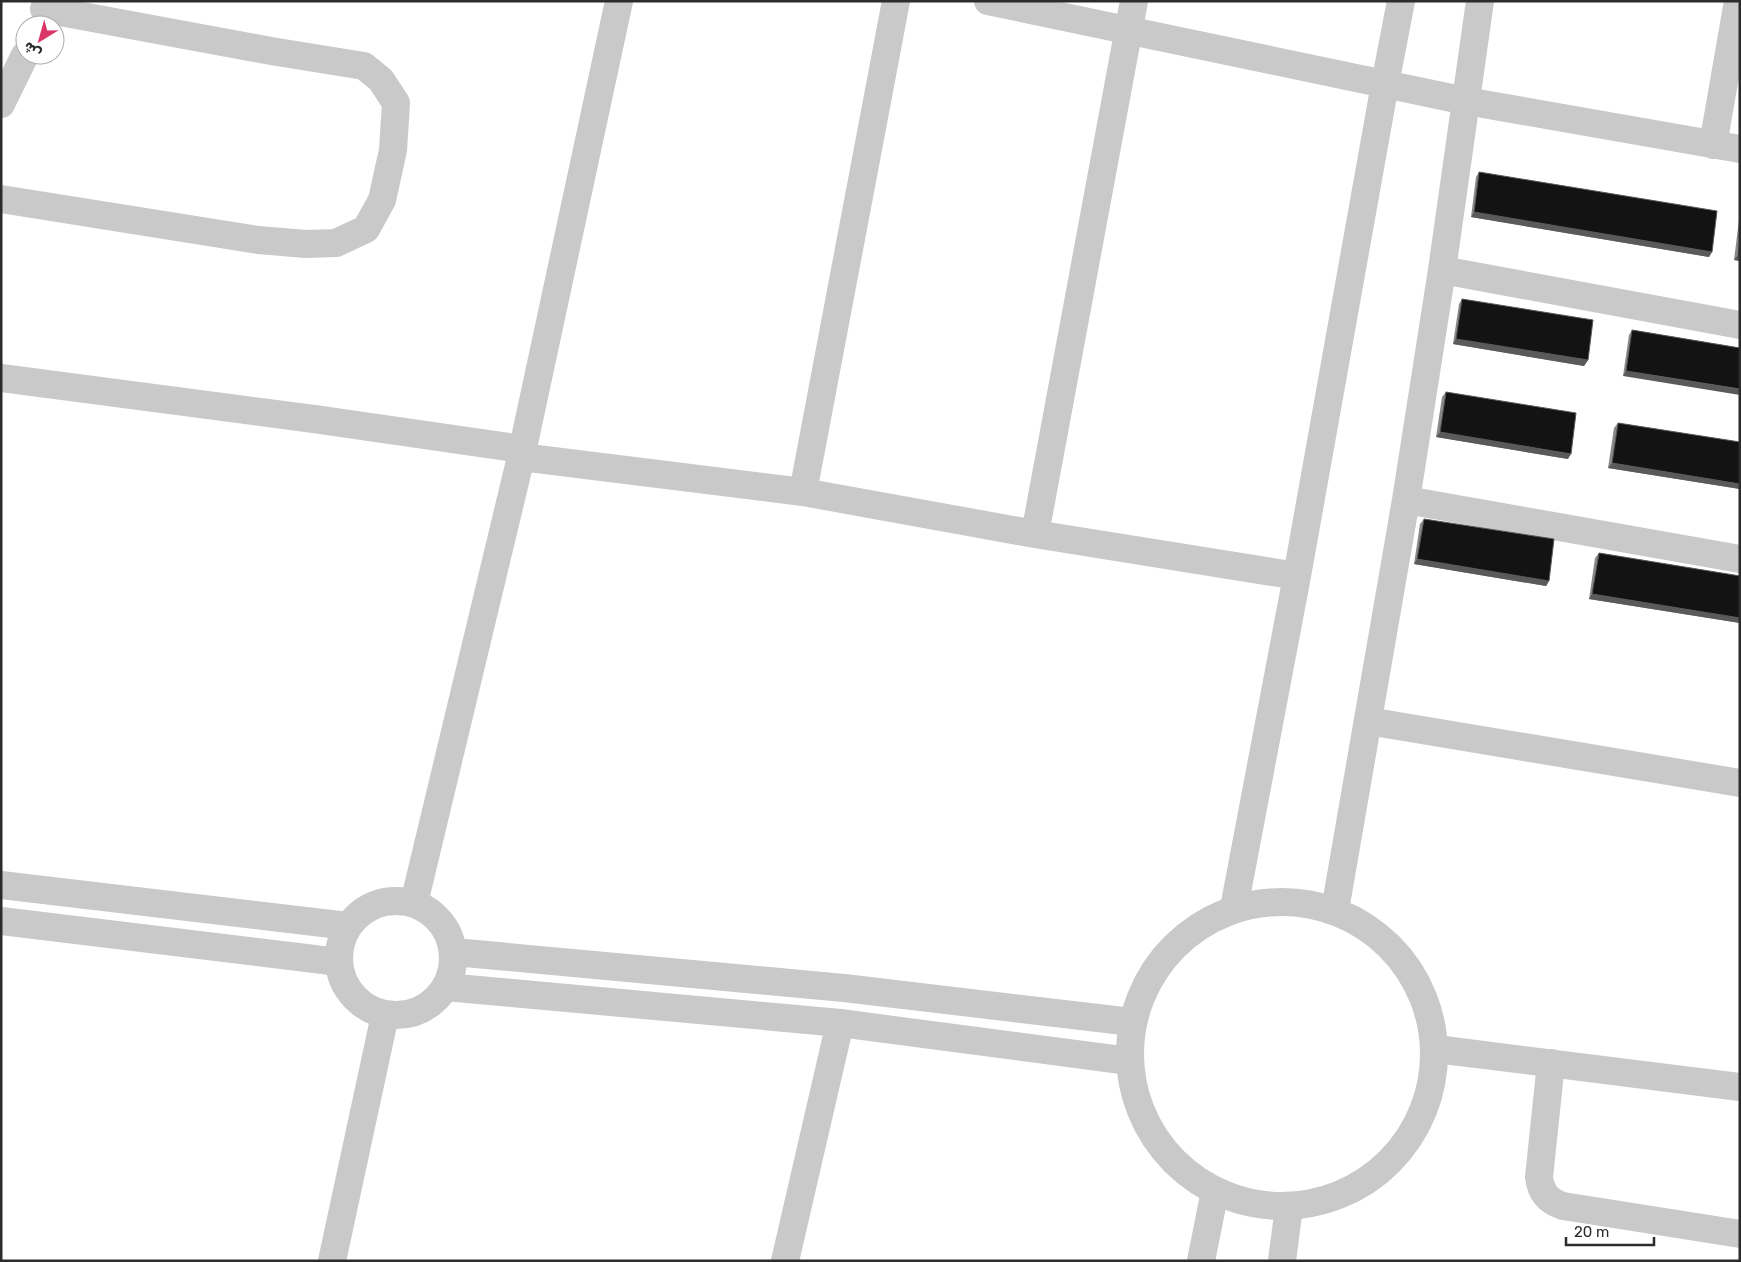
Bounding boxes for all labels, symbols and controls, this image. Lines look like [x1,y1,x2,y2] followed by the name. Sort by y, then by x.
[15,15,65,65] north arrow
[20,38,45,62] text: ش
[1566,1214,1654,1246] scale bar
[1574,1223,1609,1241] text: 20 m

